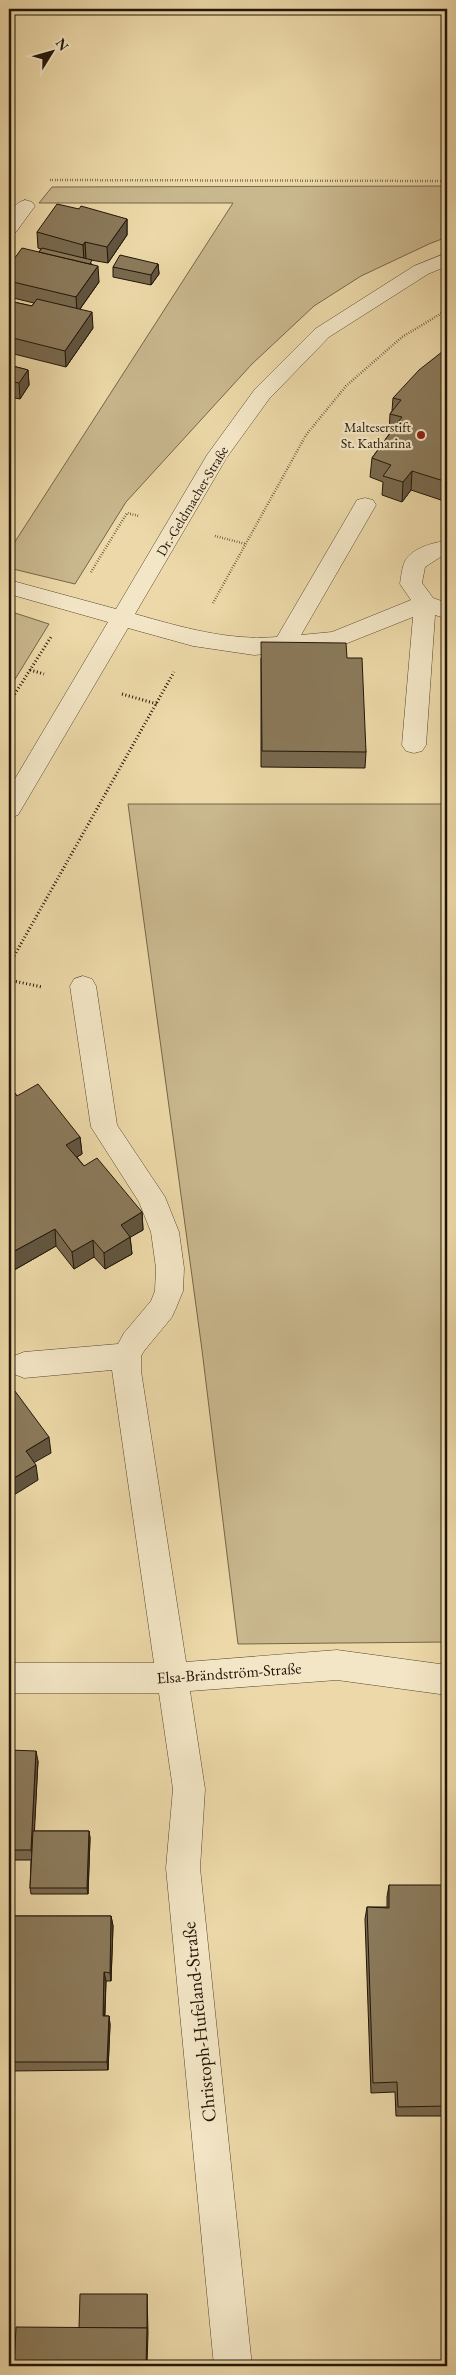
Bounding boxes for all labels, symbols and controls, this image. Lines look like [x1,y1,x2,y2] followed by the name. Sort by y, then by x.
[28,28,78,78] north arrow
[52,34,73,55] text: N
[341,418,412,452] place label: Malteserstift St. Katharina
[415,429,427,441] marker: Malteserstift St. Katharina
[152,442,232,559] street label: Dr.-Geldmacher-Straße
[156,1657,302,1689] street label: Elsa-Brändström-Straße
[176,1921,222,2123] street label: Christoph-Hufeland-Straße

